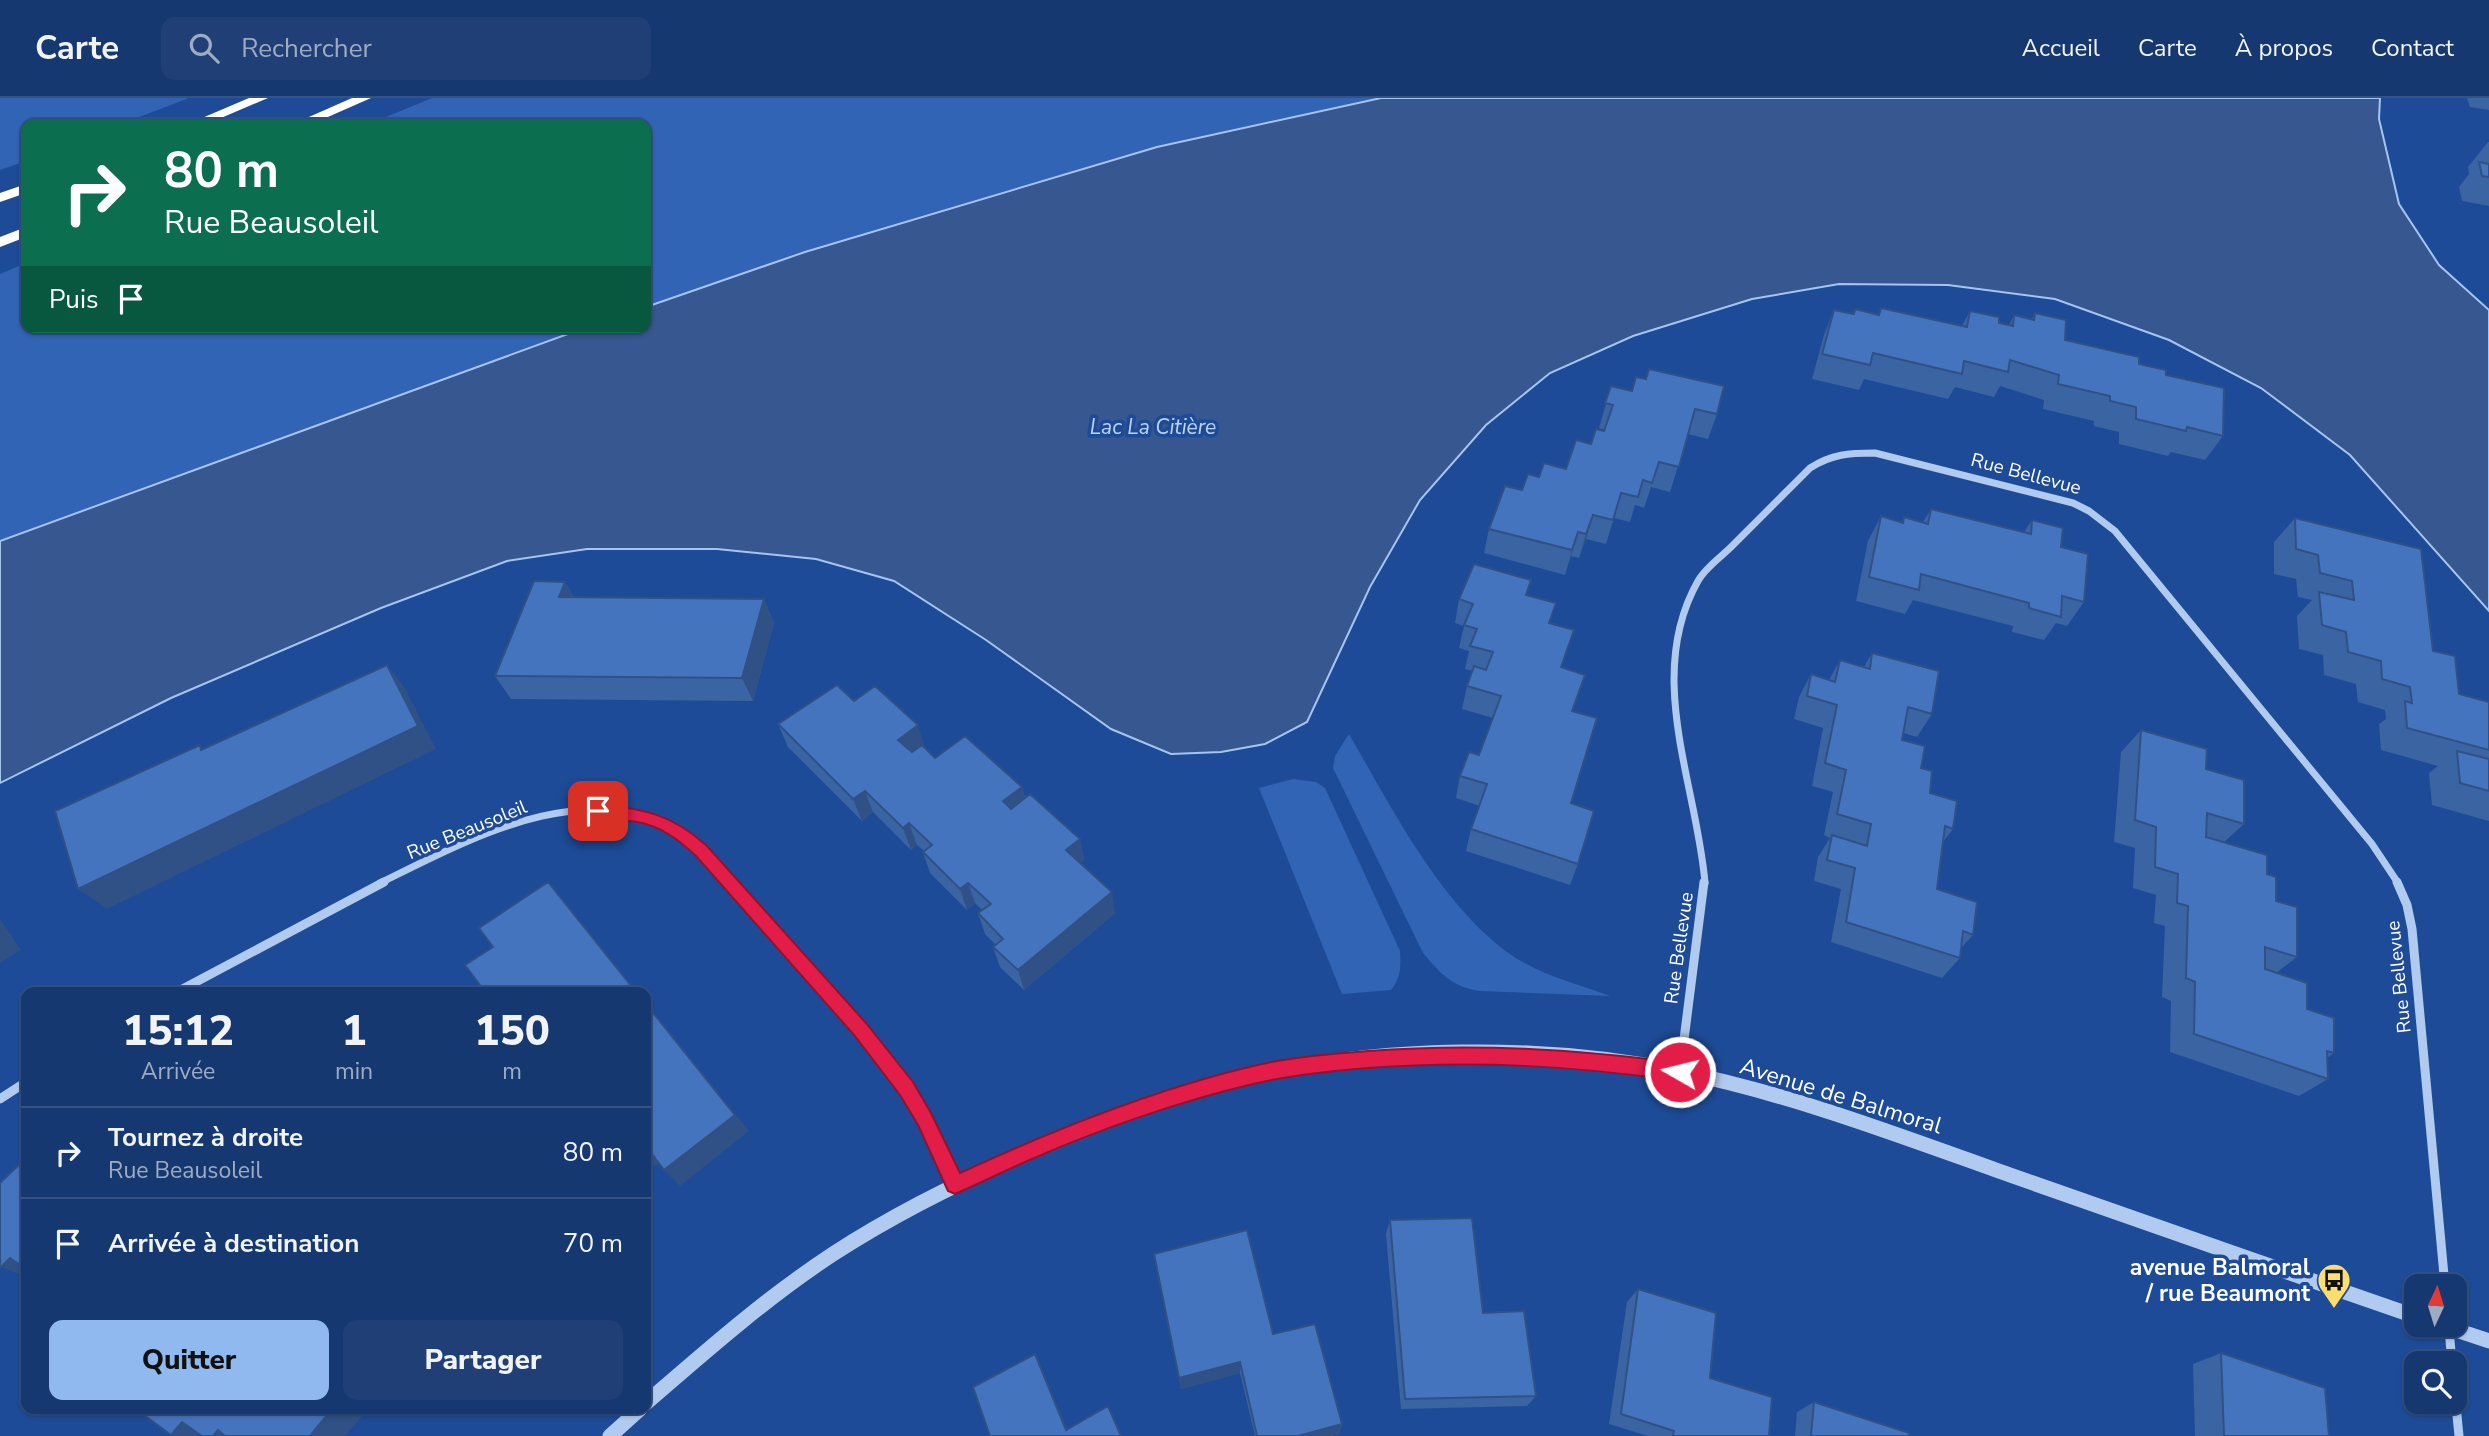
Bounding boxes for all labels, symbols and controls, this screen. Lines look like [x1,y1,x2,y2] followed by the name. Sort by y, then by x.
[161,17,651,80] search box
[35,26,119,71] text: Carte
[185,29,223,67] icon: search
[241,31,372,66] text: Rechercher
[2022,32,2100,64] text: Accueil
[2138,32,2197,64] text: Carte
[2235,32,2333,64] text: À propos
[2371,32,2454,64] text: Contact
[164,137,279,204] text: 80 m
[49,147,140,238] icon: right
[164,201,379,244] text: Rue Beausoleil
[112,280,150,318] icon: arrive
[49,282,98,317] text: Puis
[1090,413,1216,441] water label: Lac La Citière
[1968,447,2084,501] street label: Rue Bellevue
[568,781,628,841] pin
[579,792,617,830] icon: arrive
[403,794,531,866] street label: Rue Beausoleil
[1658,890,1700,1006] street label: Rue Bellevue
[2380,919,2418,1035] street label: Rue Bellevue
[122,1003,234,1060] text: 15:12
[341,1003,367,1060] text: 1
[474,1003,550,1060] text: 150
[1643,1035,1717,1109] position arrow
[1736,1050,1946,1142] street label: Avenue de Balmoral
[141,1056,215,1087] text: Arrivée
[335,1056,373,1087] text: min
[502,1056,522,1087] text: m
[108,1120,303,1155] text: Tournez à droite
[49,1134,87,1172] icon: right
[563,1135,623,1170] text: 80 m
[108,1155,262,1186] text: Rue Beausoleil
[49,1225,87,1263] icon: arrive
[108,1226,359,1261] text: Arrivée à destination
[563,1226,623,1261] text: 70 m
[2130,1252,2311,1309] place label: avenue Balmoral / rue Beaumont
[2315,1261,2353,1310] bus stop icon: avenue Balmoral / rue Beaumont
[2404,1274,2468,1337] north arrow
[2404,1274,2467,1414] map controls
[49,1320,329,1400] button: Quitter
[343,1320,623,1400] button: Partager
[2404,1351,2467,1414] button: search

